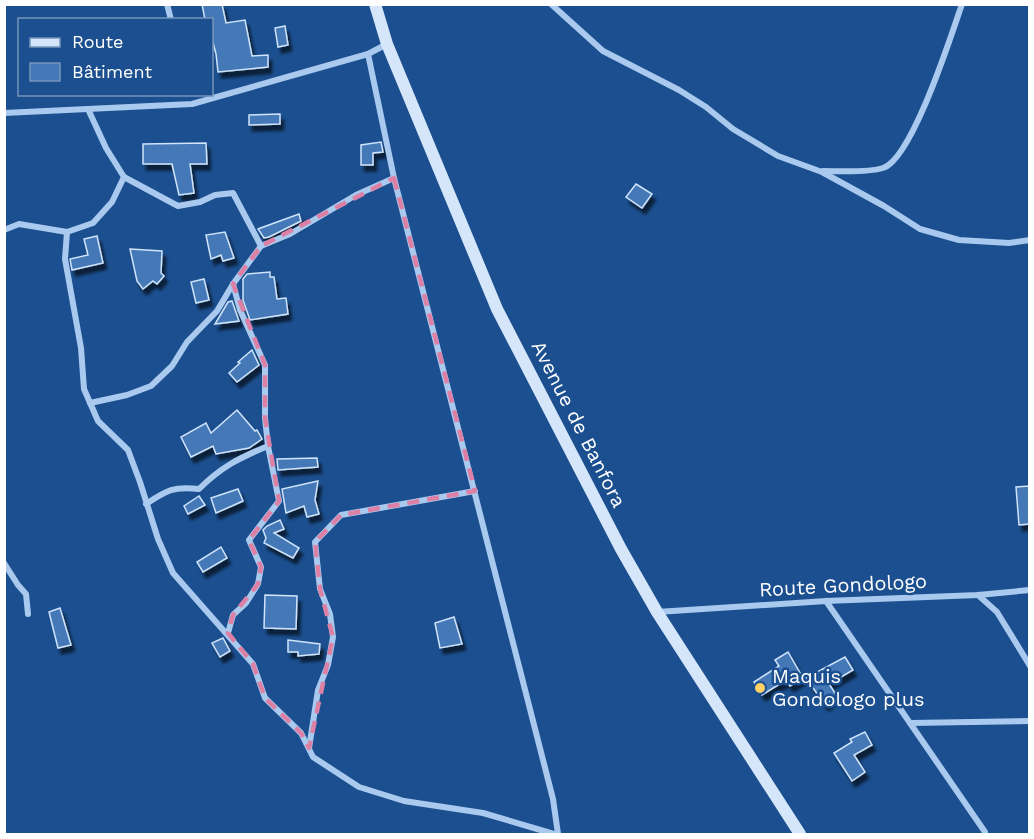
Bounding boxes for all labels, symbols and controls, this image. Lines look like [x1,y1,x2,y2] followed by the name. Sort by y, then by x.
[18,18,213,96] legend
[72,31,124,52] text: Route
[72,61,152,82] text: Bâtiment
[527,337,631,511] street label: Avenue de Banfora
[758,569,928,601] street label: Route Gondologo
[772,664,925,711] place label: Maquis Gondologo plus
[753,681,767,695] marker: Maquis Gondologo plus

